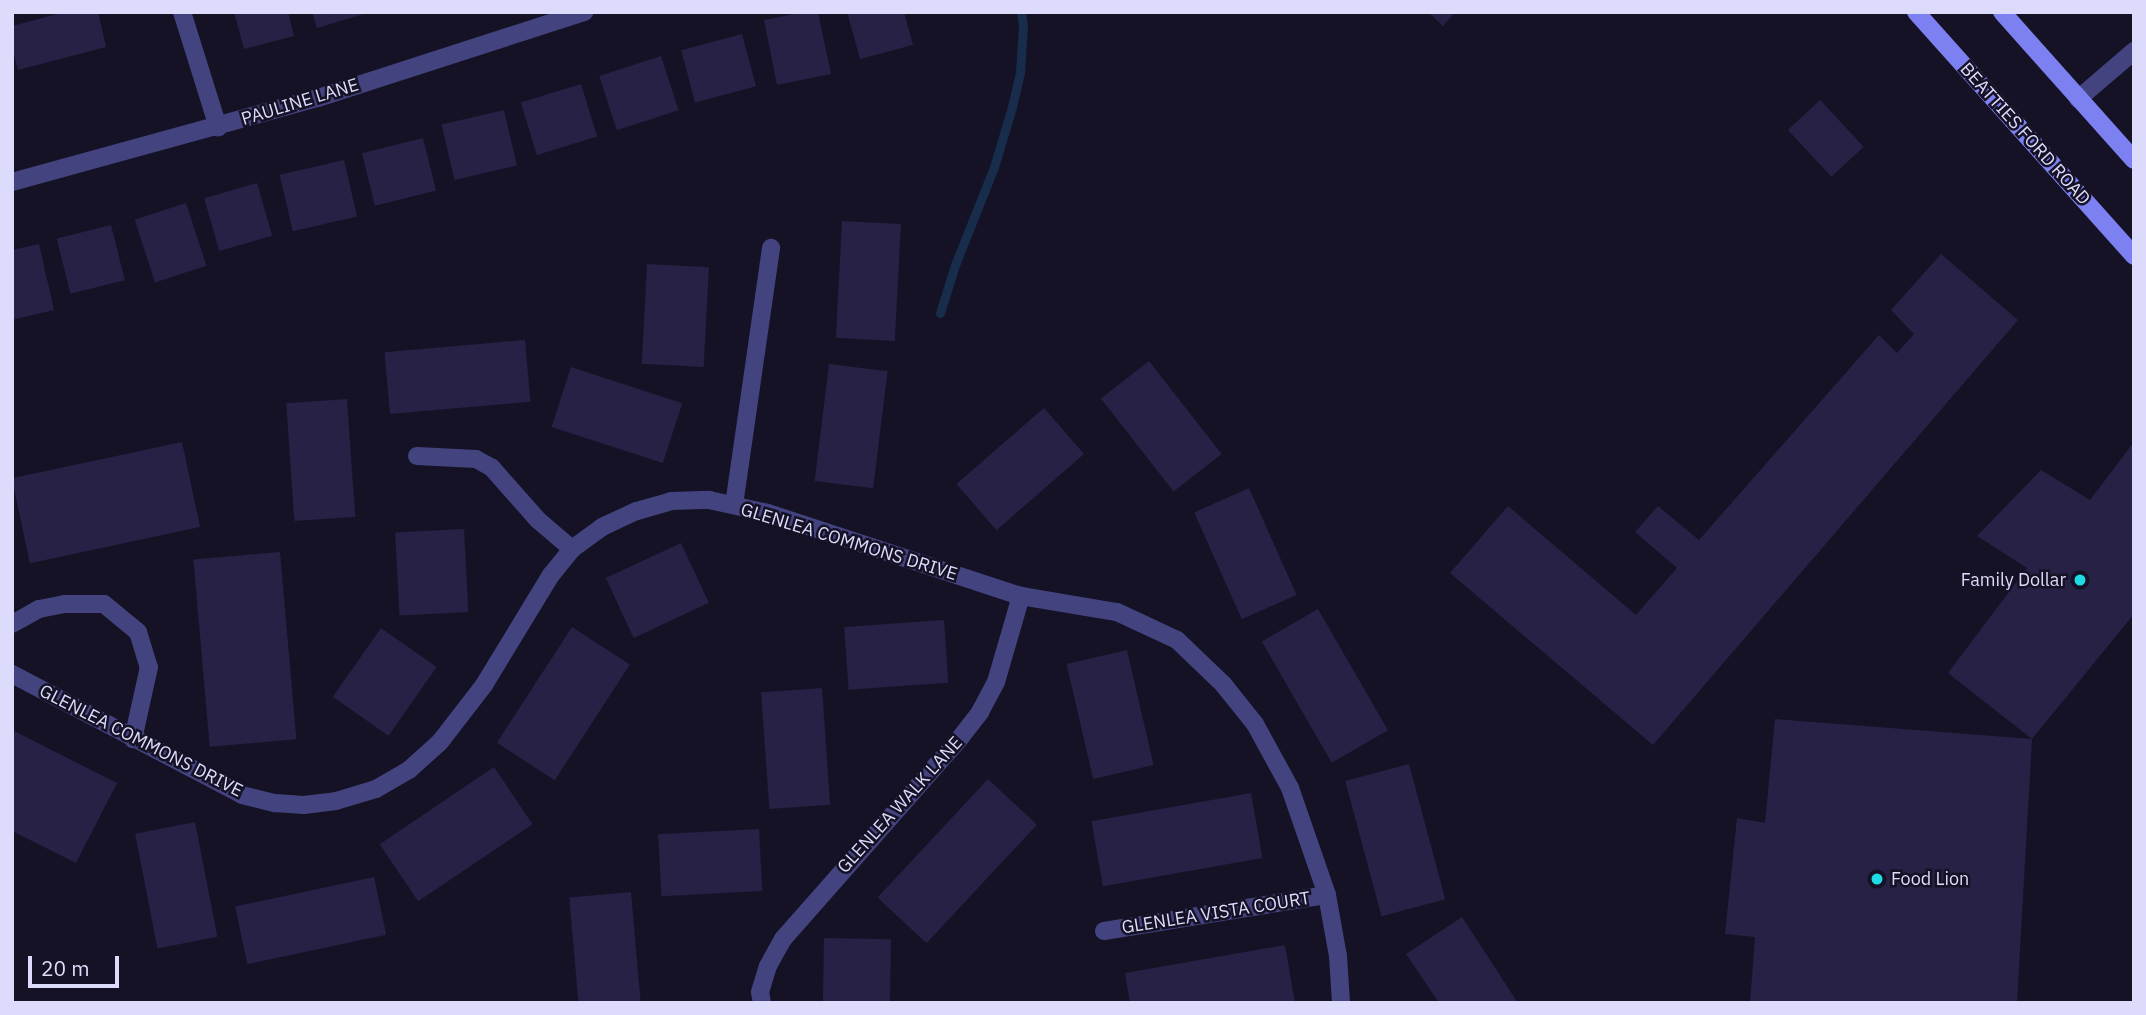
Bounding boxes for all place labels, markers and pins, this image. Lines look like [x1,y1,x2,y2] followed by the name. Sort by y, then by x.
[1961,569,2066,591] place label: Family Dollar
[2072,572,2088,588] marker: Family Dollar
[1891,868,1969,890] place label: Food Lion
[1869,871,1885,887] marker: Food Lion

